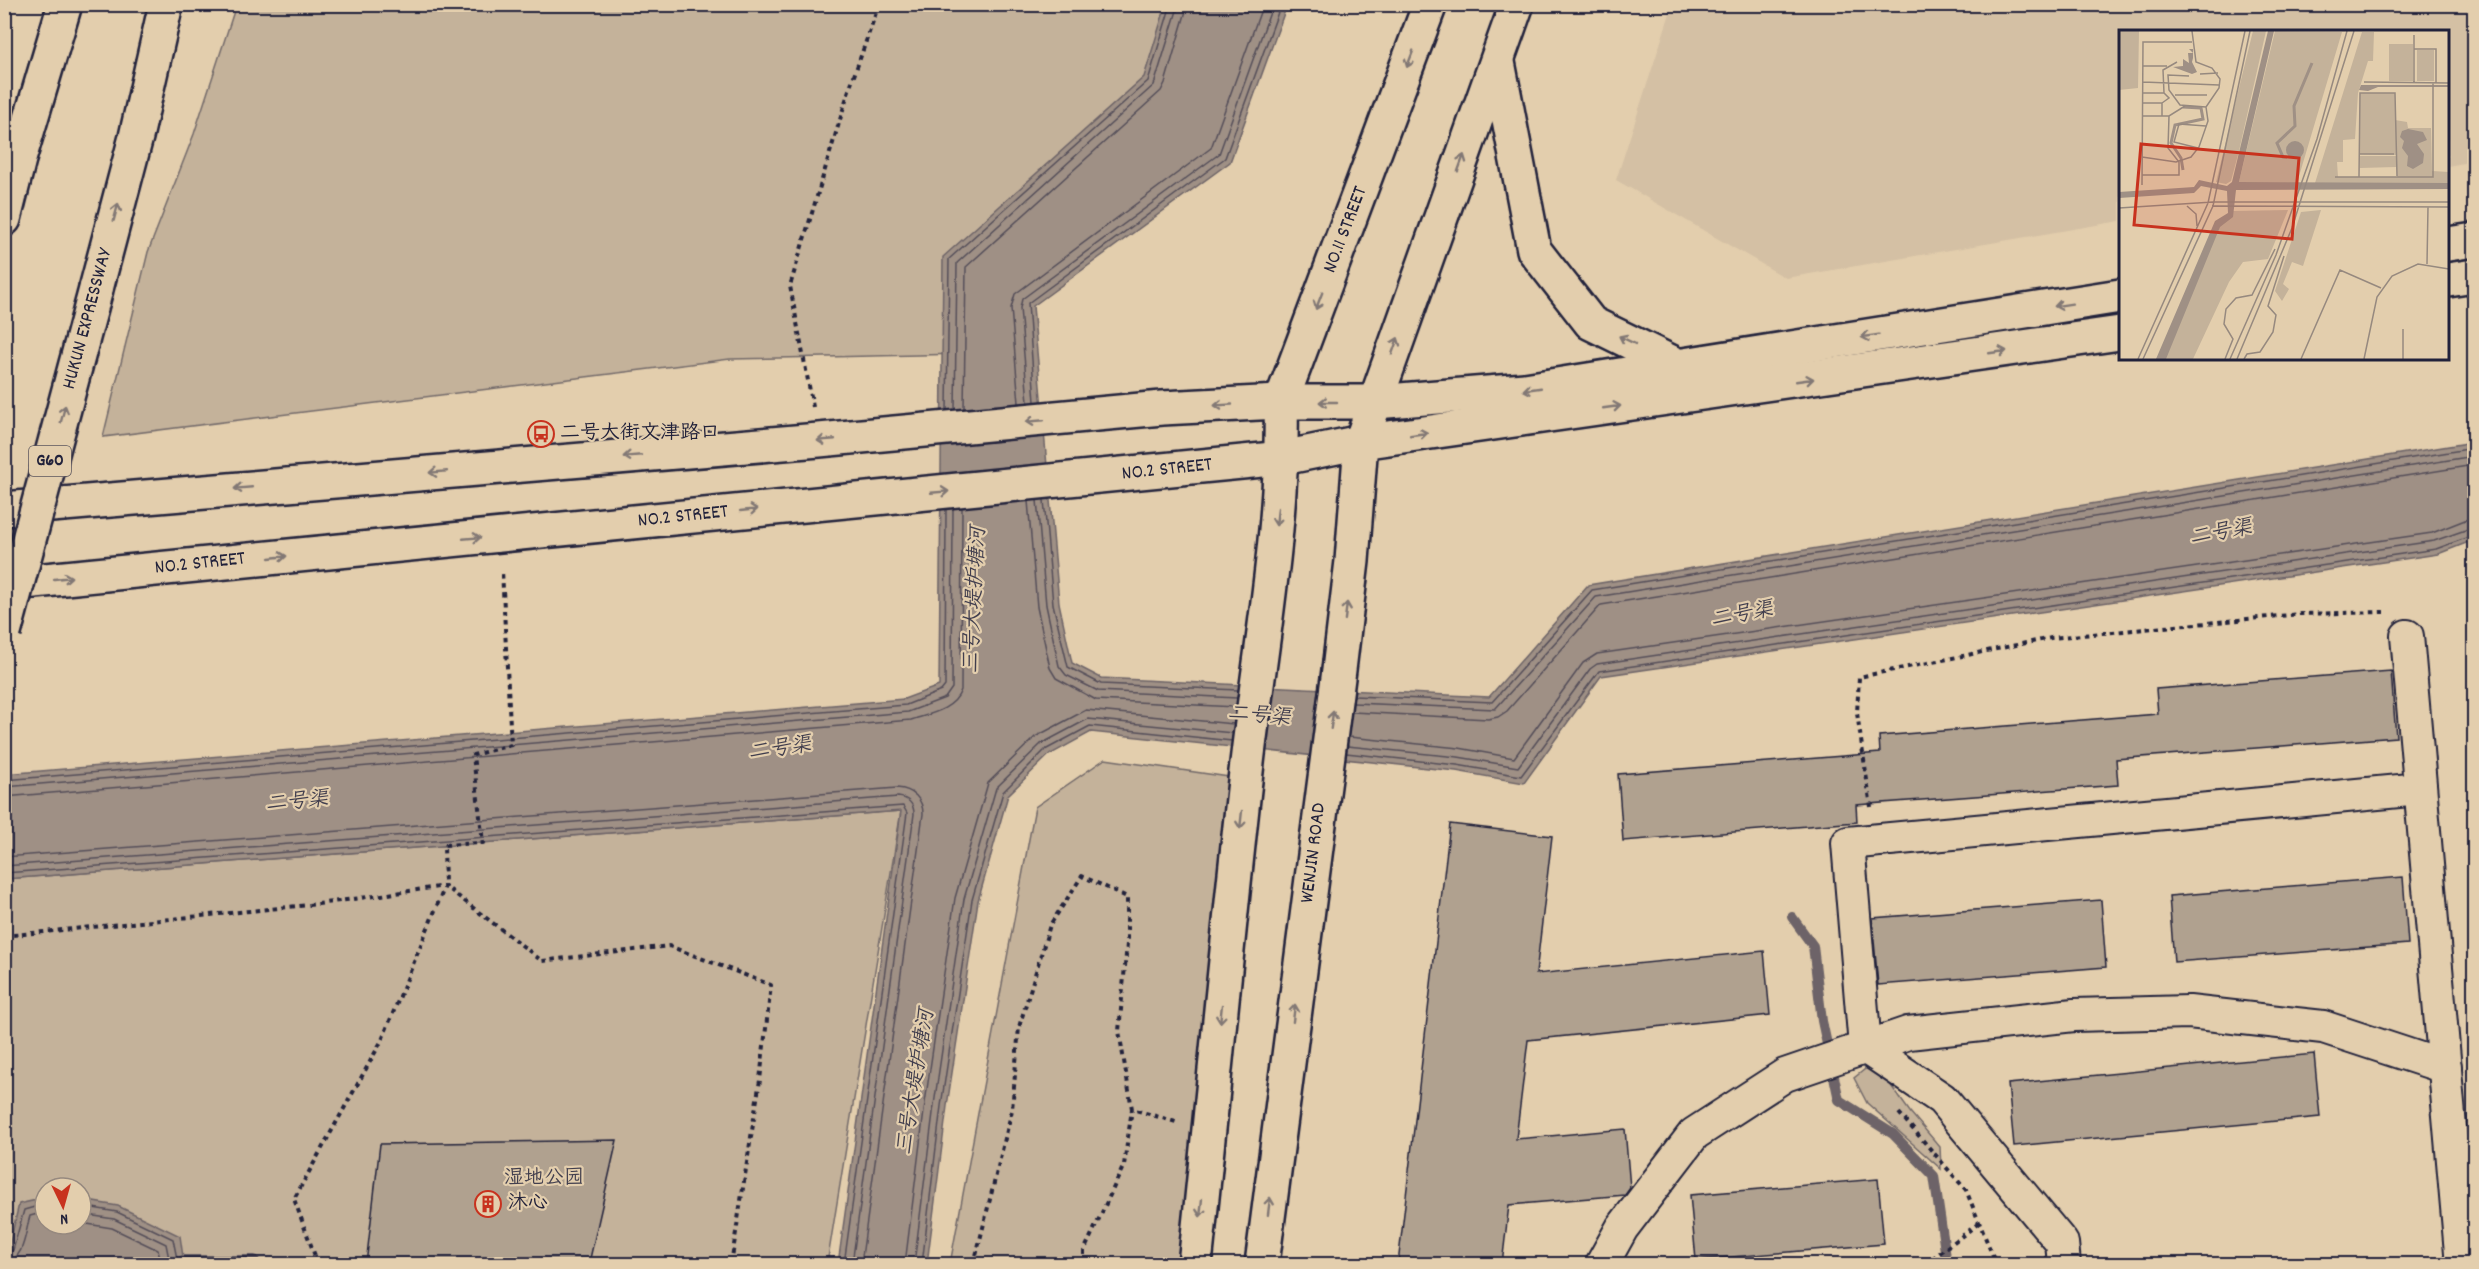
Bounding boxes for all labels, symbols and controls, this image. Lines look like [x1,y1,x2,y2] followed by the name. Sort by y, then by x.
[2119,30,2449,360] inset map
[1403,49,1414,68] one-way arrow
[1456,154,1467,173] one-way arrow
[1317,183,1375,277] street label: NO.11 STREET
[111,203,123,222] one-way arrow
[56,245,120,392] street label: HUKUN EXPRESSWAY
[1313,291,1324,310] one-way arrow
[2053,300,2073,311] one-way arrow
[1861,330,1880,341] one-way arrow
[1618,334,1636,346] one-way arrow
[1391,338,1402,356] one-way arrow
[1988,346,2008,357] one-way arrow
[1795,374,1815,385] one-way arrow
[1523,383,1543,394] one-way arrow
[1319,396,1339,408] one-way arrow
[1213,400,1233,411] one-way arrow
[1602,401,1621,412] one-way arrow
[57,405,69,424] one-way arrow
[1026,416,1046,427] one-way arrow
[526,419,556,449] bus stop icon: 二号大街文津路口
[560,420,720,448] place label: 二号大街文津路口
[1409,428,1428,439] one-way arrow
[817,435,837,446] one-way arrow
[29,446,71,476] road number: G60
[622,451,642,462] one-way arrow
[1120,451,1214,489] street label: NO.2 STREET
[428,467,448,478] one-way arrow
[234,483,254,494] one-way arrow
[929,486,949,497] one-way arrow
[636,498,730,536] street label: NO.2 STREET
[739,504,759,515] one-way arrow
[1271,506,1282,526] one-way arrow
[2187,513,2257,554] water label: 二号渠
[957,523,995,674] water label: 三号大堤护塘河
[461,532,481,543] one-way arrow
[153,545,247,583] street label: NO.2 STREET
[267,551,287,562] one-way arrow
[52,572,72,583] one-way arrow
[1708,595,1778,636] water label: 二号渠
[1341,602,1352,622] one-way arrow
[1226,699,1294,735] water label: 二号渠
[1326,711,1337,731] one-way arrow
[747,730,815,769] water label: 二号渠
[264,785,332,821] water label: 二号渠
[1294,801,1334,905] street label: WENJIN ROAD
[1235,809,1246,829] one-way arrow
[1215,1003,1226,1023] one-way arrow
[891,1004,944,1157] water label: 三号大堤护塘河
[1289,1004,1300,1023] one-way arrow
[504,1165,584,1193] park label: 湿地公园
[33,1176,93,1236] north arrow
[473,1189,503,1219] building icon: 沐心
[508,1190,548,1218] place label: 沐心
[1195,1197,1206,1217] one-way arrow
[1264,1197,1275,1217] one-way arrow
[59,1207,69,1230] text: N

